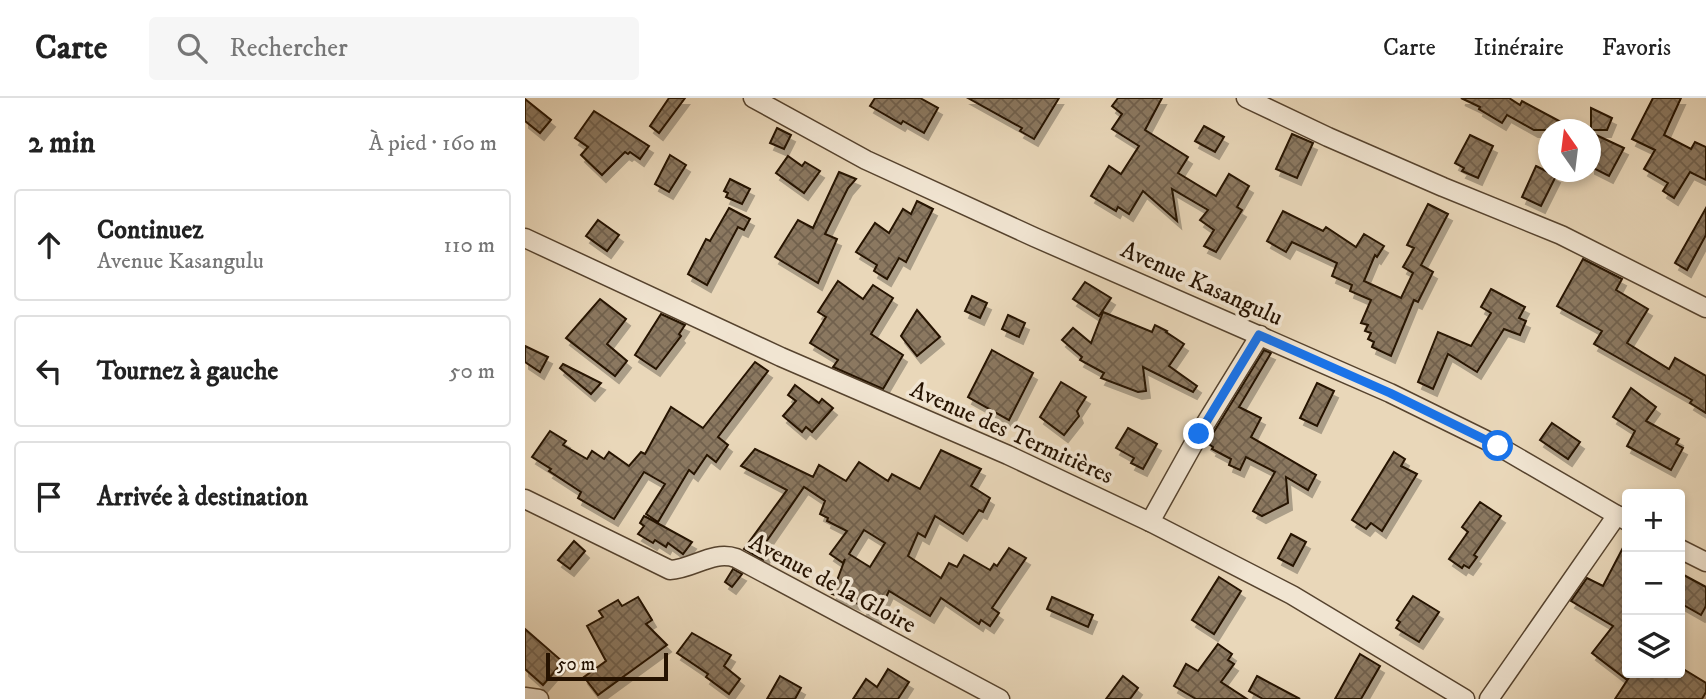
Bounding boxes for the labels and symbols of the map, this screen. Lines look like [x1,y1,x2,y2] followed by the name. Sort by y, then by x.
[1538,119,1601,182] north arrow
[1116,235,1287,333] street label: Avenue Kasangulu
[906,375,1118,491] street label: Avenue des Termitières
[1183,418,1214,449] route end
[1482,430,1513,461] route start
[744,527,921,640] street label: Avenue de la Gloire
[546,650,669,682] scale bar

